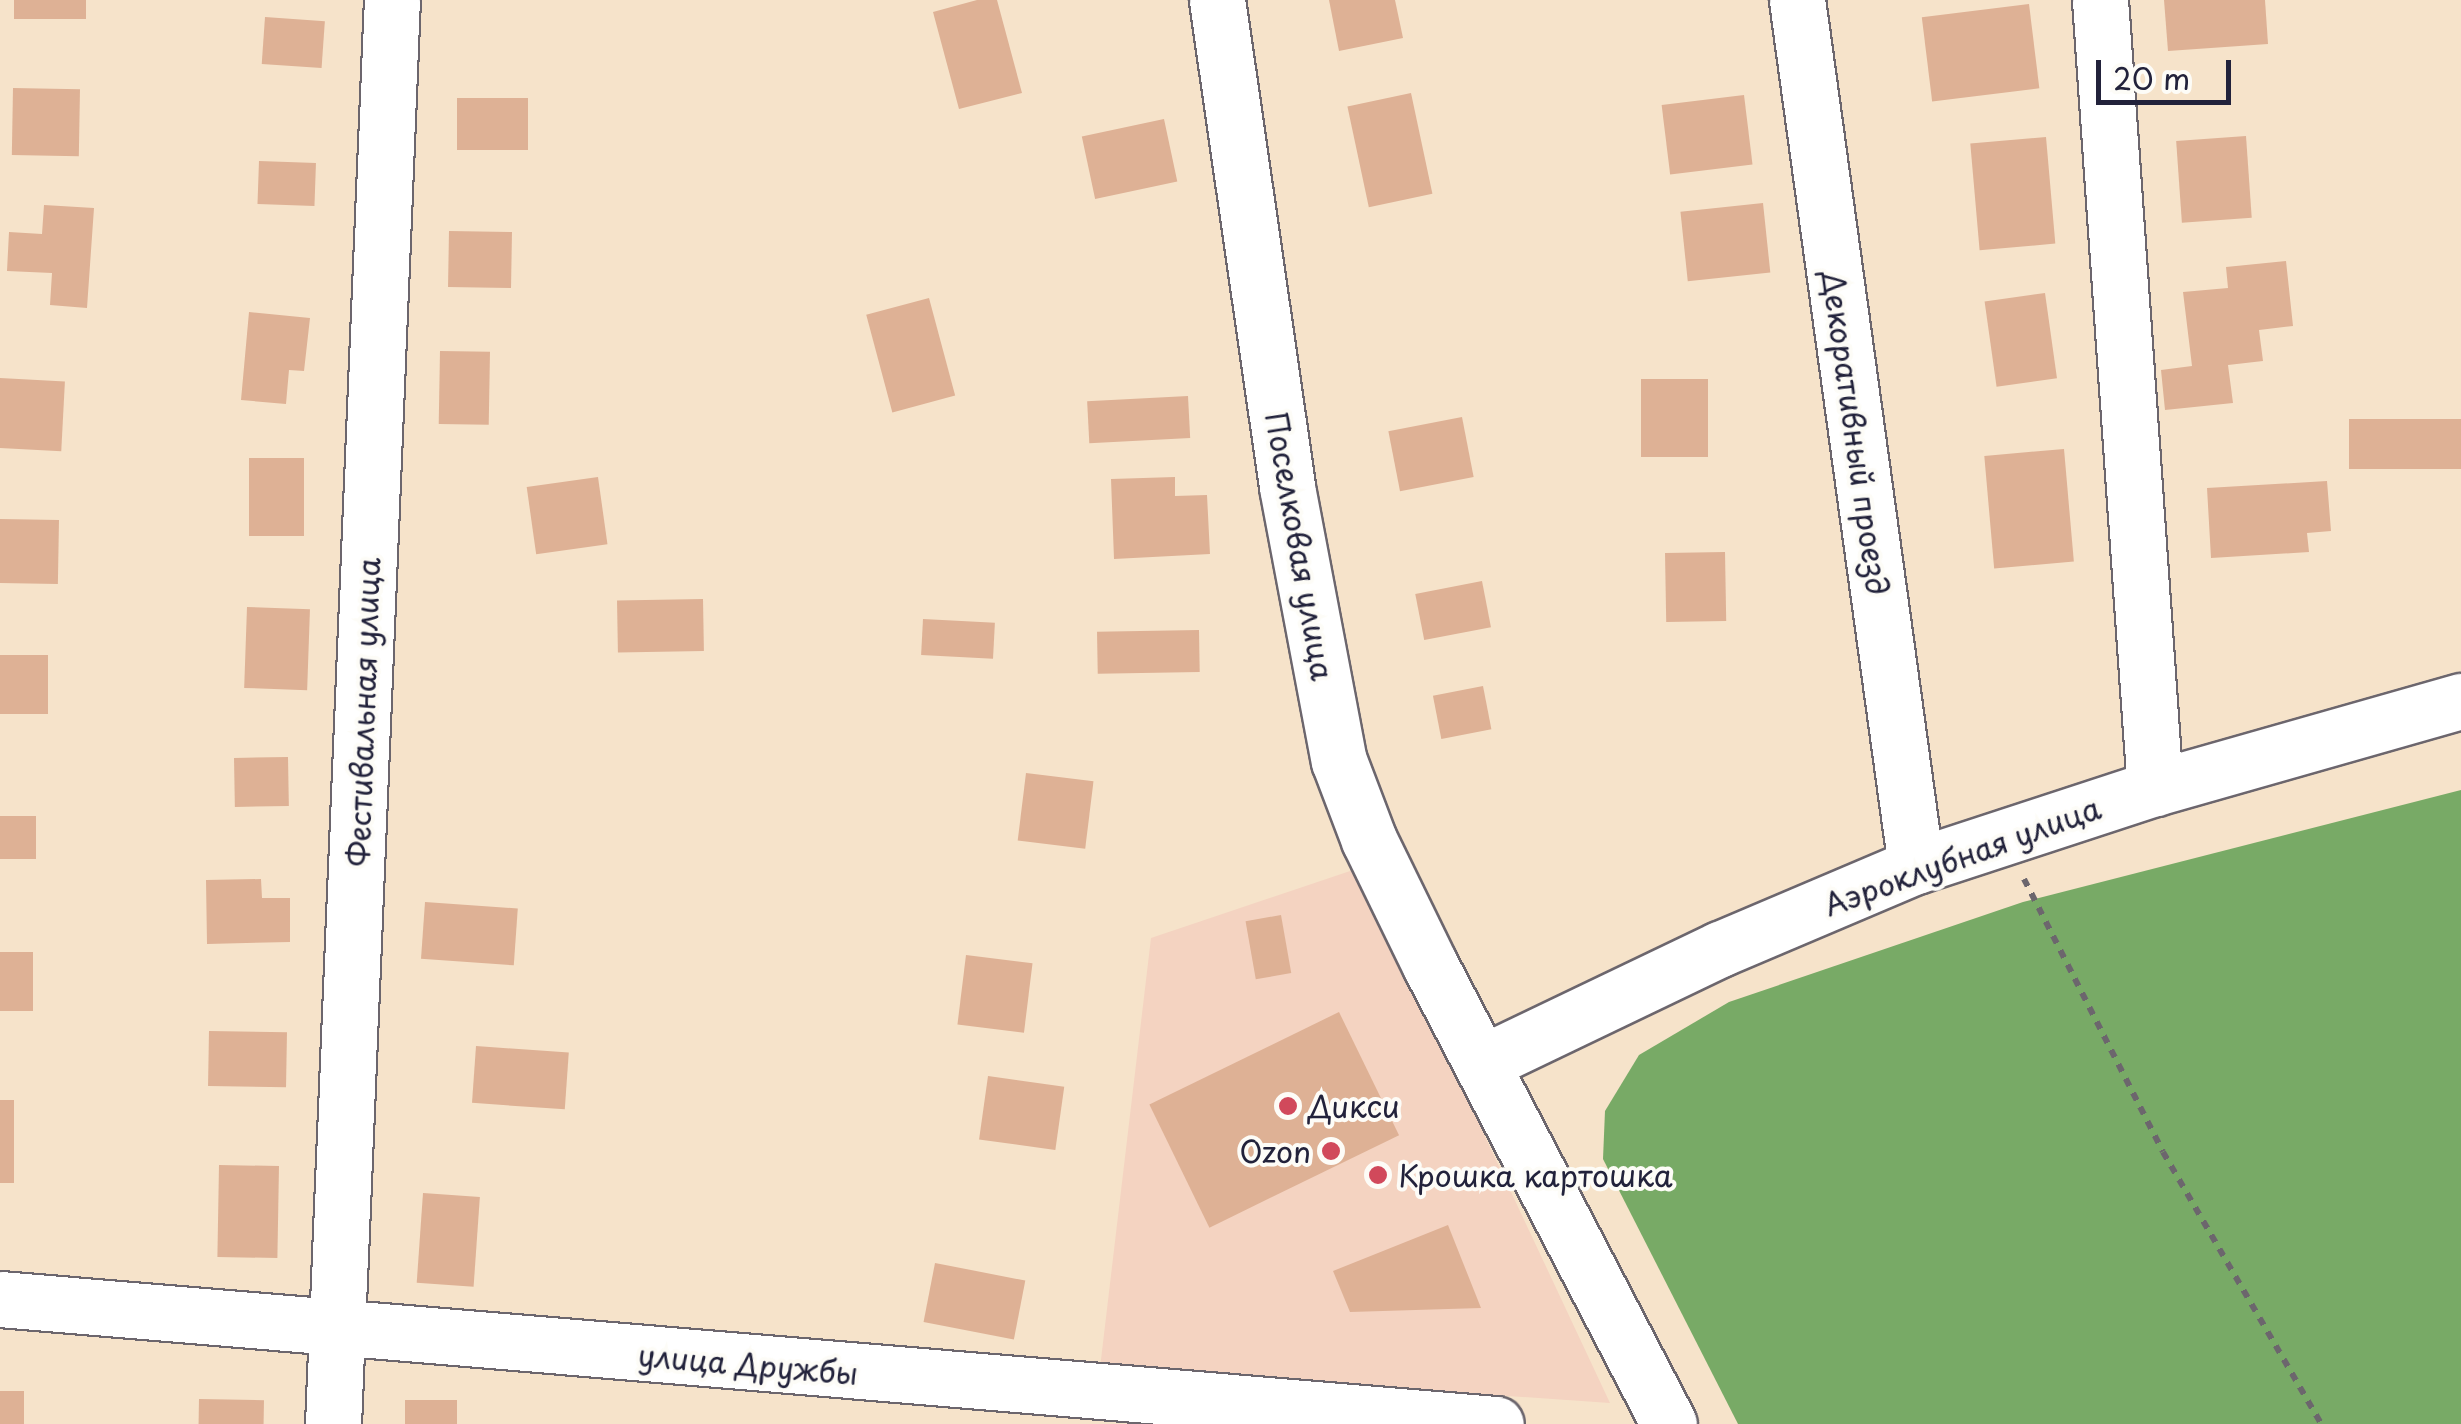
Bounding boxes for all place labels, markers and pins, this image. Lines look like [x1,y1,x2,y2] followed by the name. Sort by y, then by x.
[1308,1088,1400,1124] place label: Дикси
[1277,1095,1299,1117] marker: Дикси
[1239,1133,1311,1169] place label: Ozon
[1320,1140,1342,1162] marker: Ozon
[1398,1157,1674,1193] place label: Крошка картошка
[1367,1164,1389,1186] marker: Крошка картошка

